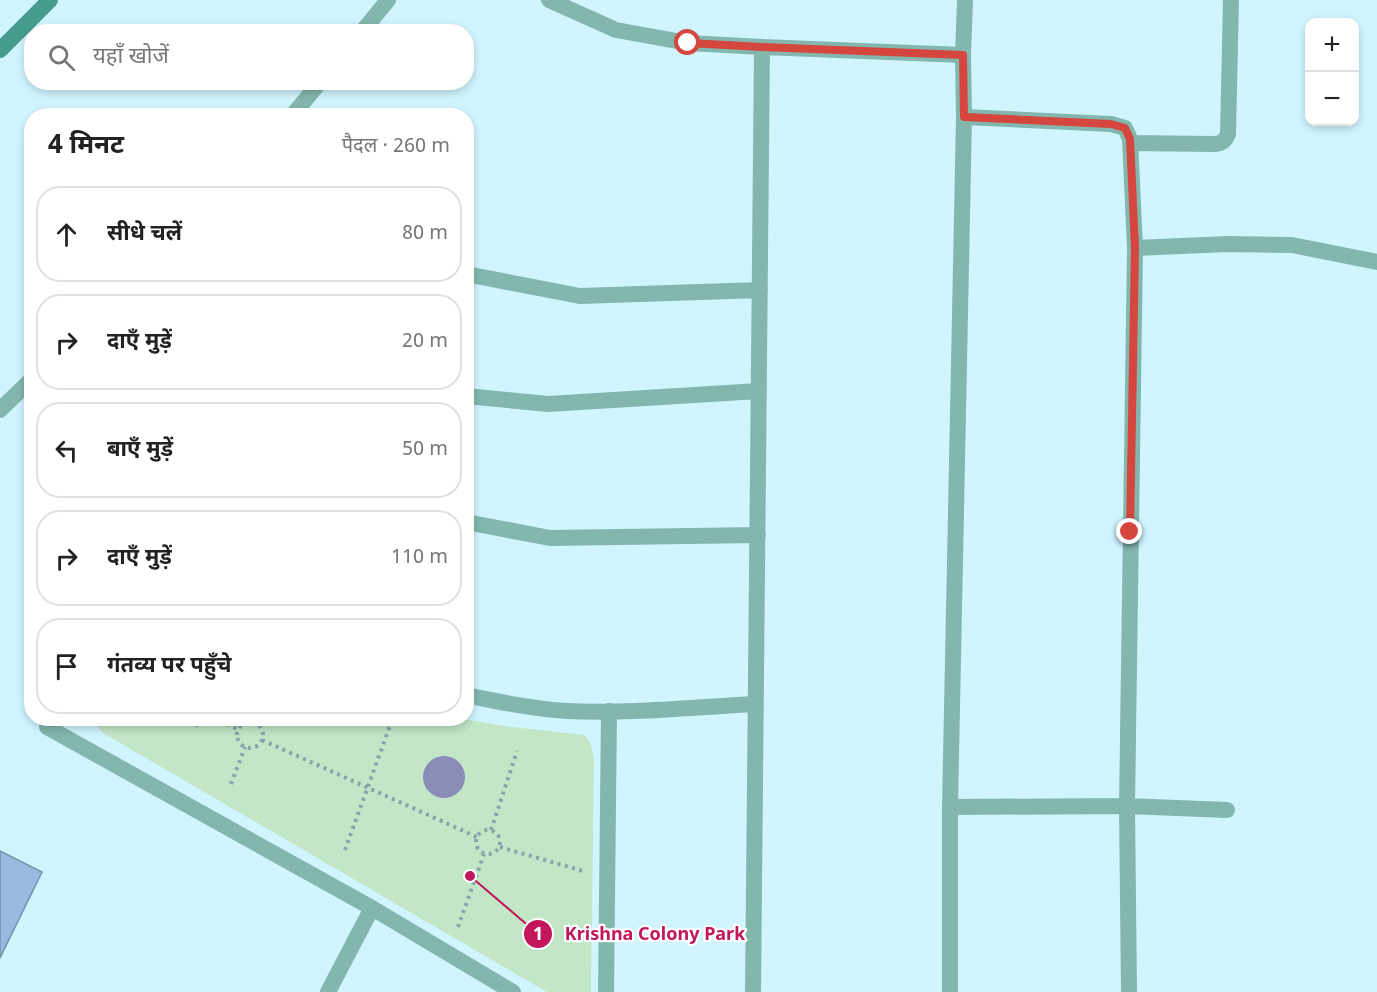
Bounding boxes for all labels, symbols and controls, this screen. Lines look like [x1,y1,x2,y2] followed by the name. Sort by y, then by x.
[1305,18,1359,126] map controls
[1305,18,1359,72] button: +
[24,24,474,90] search box
[674,29,700,55] route start
[45,41,78,74] icon: search
[93,43,169,72] text: यहाँ खोजें
[1305,72,1359,126] button: −
[48,130,124,164] text: 4 मिनट
[342,134,450,160] text: पैदल · 260 m
[50,218,83,251] icon: ahead
[107,220,182,249] text: सीधे चलें
[402,221,448,247] text: 80 m
[50,326,83,359] icon: right
[107,328,172,357] text: दाएँ मुड़ें
[402,329,448,355] text: 20 m
[50,434,83,467] icon: left
[107,436,173,465] text: बाएँ मुड़ें
[402,437,448,463] text: 50 m
[1116,518,1142,544] route end
[50,542,83,575] icon: right
[107,544,172,573] text: दाएँ मुड़ें
[391,545,448,571] text: 110 m
[50,650,83,683] icon: arrive
[107,652,232,681] text: गंतव्य पर पहुँचे
[523,916,757,952] callout: Krishna Colony Park
[533,924,543,947] text: 1
[565,924,745,947] text: Krishna Colony Park

